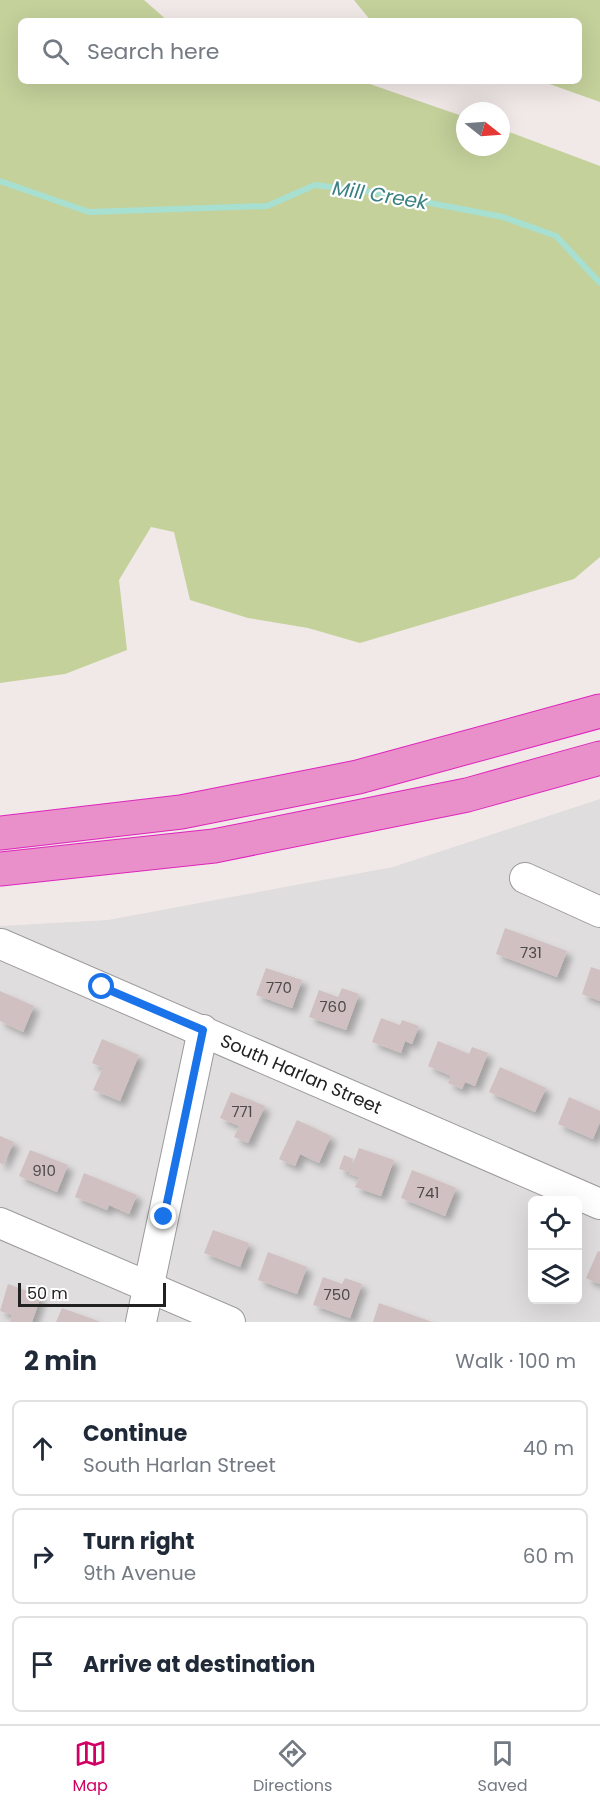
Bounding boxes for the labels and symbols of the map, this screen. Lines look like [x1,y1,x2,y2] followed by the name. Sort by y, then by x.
[456,102,510,156] north arrow
[330,174,431,217] water label: Mill Creek
[520,942,542,963] house number: 731
[88,973,114,999] route start
[266,977,292,998] house number: 770
[319,996,347,1017] house number: 760
[217,1028,386,1120] street label: South Harlan Street
[231,1101,253,1122] house number: 771
[32,1160,56,1181] house number: 910
[417,1182,439,1203] house number: 741
[150,1203,176,1229] route end
[18,1280,166,1308] scale bar
[323,1284,351,1305] house number: 750

